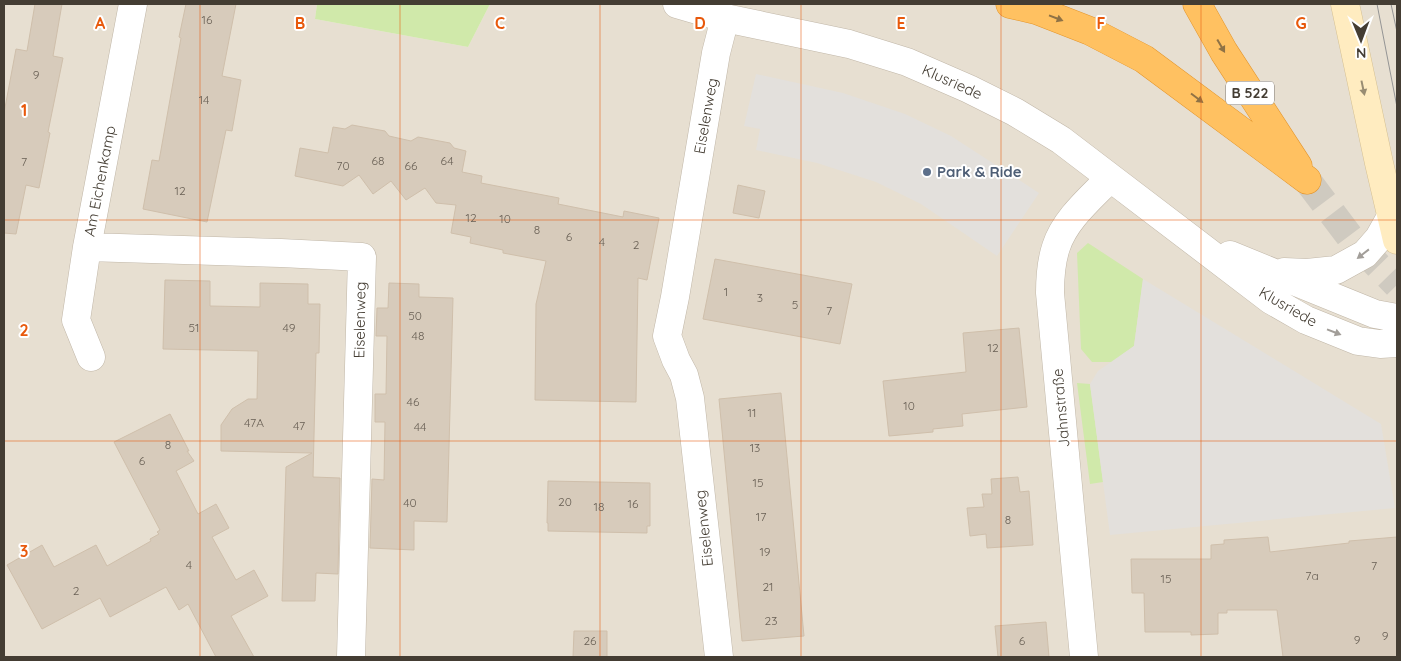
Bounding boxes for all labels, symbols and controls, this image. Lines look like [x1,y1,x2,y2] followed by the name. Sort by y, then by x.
[202,12,213,27] house number: 16
[95,13,106,33] text: A
[295,13,305,33] text: B
[495,13,505,33] text: C
[694,13,706,33] text: D
[896,13,906,33] text: E
[1097,13,1106,33] text: F
[1295,13,1307,33] text: G
[1049,15,1064,22] one-way arrow
[1336,15,1386,65] north arrow
[1216,40,1225,53] one-way arrow
[1356,44,1367,62] text: N
[919,60,985,103] street label: Klusriede
[33,67,40,82] house number: 9
[689,76,722,155] street label: Eiselenweg
[1359,80,1367,95] one-way arrow
[1226,82,1274,105] road number: B 522
[199,92,209,107] house number: 14
[1190,93,1204,103] one-way arrow
[21,100,27,120] text: 1
[79,124,120,238] street label: Am Eichenkamp
[372,153,384,168] house number: 68
[441,153,453,168] house number: 64
[21,154,27,169] house number: 7
[336,158,350,173] house number: 70
[405,158,418,173] house number: 66
[937,162,1022,181] place label: Park & Ride
[921,166,933,178] marker: Park & Ride
[174,183,186,198] house number: 12
[465,210,477,225] house number: 12
[499,211,511,226] house number: 10
[534,222,540,237] house number: 8
[566,229,573,244] house number: 6
[599,234,605,249] house number: 4
[633,237,640,252] house number: 2
[1357,248,1370,259] one-way arrow
[349,281,370,359] street label: Eiselenweg
[1256,282,1321,331] street label: Klusriede
[724,284,728,299] house number: 1
[757,290,763,305] house number: 3
[792,297,798,312] house number: 5
[826,303,832,318] house number: 7
[408,308,422,323] house number: 50
[19,320,29,340] text: 2
[189,320,199,335] house number: 51
[283,320,296,335] house number: 49
[412,328,424,343] house number: 48
[1327,328,1342,336] one-way arrow
[987,340,999,355] house number: 12
[1048,368,1073,448] street label: Jahnstraße
[407,394,420,409] house number: 46
[903,398,915,413] house number: 10
[748,405,756,420] house number: 11
[244,415,264,430] house number: 47A
[293,418,305,433] house number: 47
[414,419,426,434] house number: 44
[165,437,171,452] house number: 8
[750,440,760,455] house number: 13
[139,453,146,468] house number: 6
[753,475,763,490] house number: 15
[690,489,717,567] street label: Eiselenweg
[558,494,572,509] house number: 20
[403,495,417,510] house number: 40
[628,496,639,511] house number: 16
[594,499,604,514] house number: 18
[756,509,766,524] house number: 17
[1005,512,1011,527] house number: 8
[20,541,28,561] text: 3
[759,544,771,559] house number: 19
[186,557,192,572] house number: 4
[1371,558,1377,573] house number: 7
[1305,568,1319,583] house number: 7a
[1161,571,1171,586] house number: 15
[762,579,774,594] house number: 21
[73,583,80,598] house number: 2
[765,613,777,628] house number: 23
[1382,628,1389,643] house number: 9
[1354,632,1361,647] house number: 9
[583,633,597,648] house number: 26
[1019,633,1026,648] house number: 6

